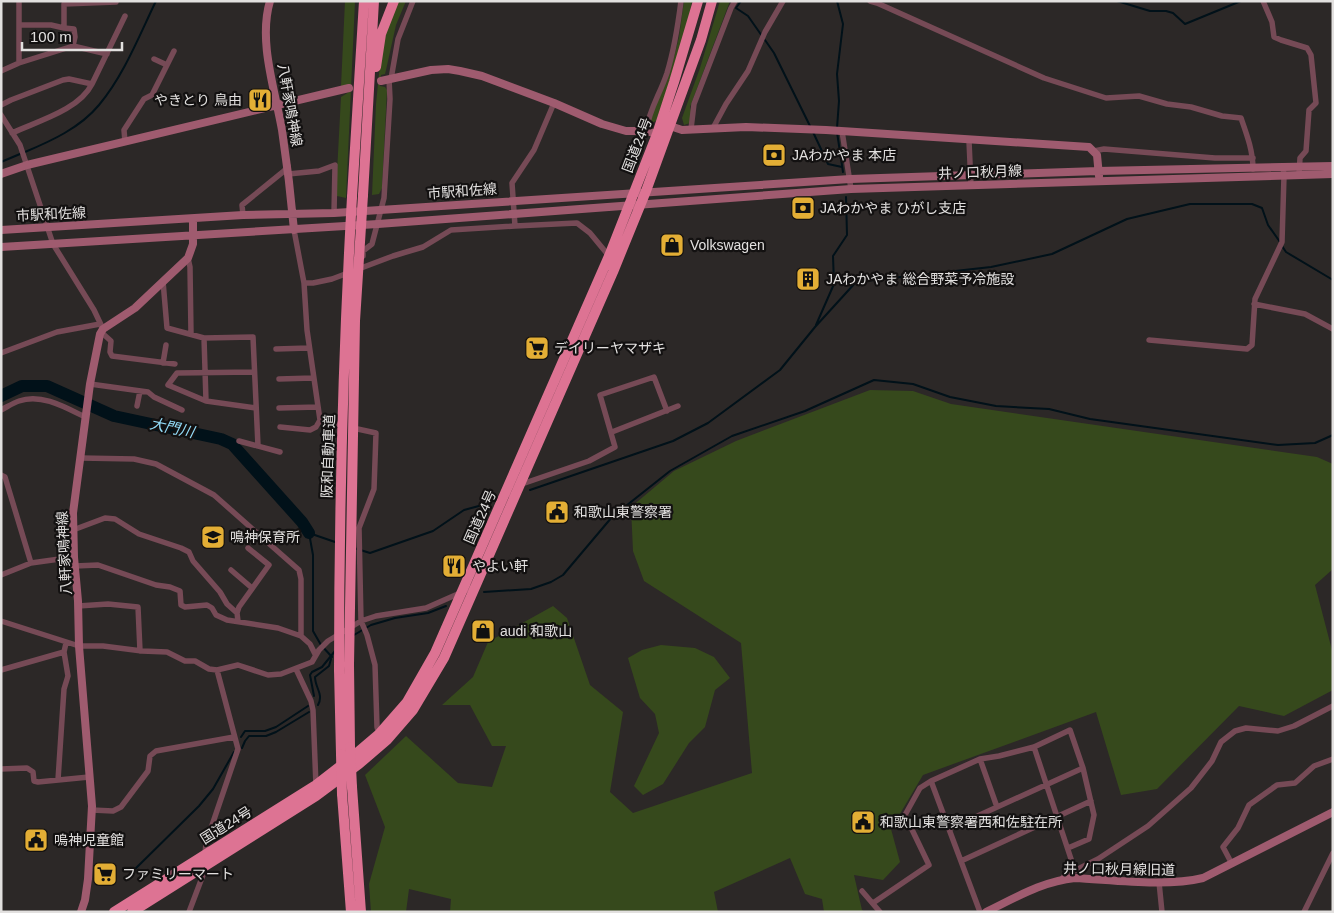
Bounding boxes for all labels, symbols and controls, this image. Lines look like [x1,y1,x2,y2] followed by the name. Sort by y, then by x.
[22,20,122,52] scale bar
[30,28,72,45] text: 100 m
[275,62,305,148] street label: 八軒家鳴神線
[247,87,273,113] restaurant icon: やきとり 鳥由
[154,92,242,108] place label: やきとり 鳥由
[619,115,655,175] street label: 国道24号
[761,142,787,168] bank icon: JAわかやま 本店
[792,147,896,163] place label: JAわかやま 本店
[938,163,1022,181] street label: 井ノ口秋月線
[427,181,497,201] street label: 市駅和佐線
[790,195,816,221] bank icon: JAわかやま ひがし支店
[820,200,966,216] place label: JAわかやま ひがし支店
[16,204,86,224] street label: 市駅和佐線
[659,232,685,258] shop icon: Volkswagen
[690,237,765,253] place label: Volkswagen
[795,266,821,292] building icon: JAわかやま 総合野菜予冷施設
[826,271,1014,287] place label: JAわかやま 総合野菜予冷施設
[524,335,550,361] supermarket icon: デイリーヤマザキ
[554,340,666,356] place label: デイリーヤマザキ
[319,414,337,498] street label: 阪和自動車道
[148,415,198,441] water label: 大門川
[461,487,499,547] street label: 国道24号
[544,499,570,525] public building icon: 和歌山東警察署
[574,504,672,520] place label: 和歌山東警察署
[54,511,74,595] street label: 八軒家鳴神線
[200,524,226,550] school or university icon: 鳴神保育所
[230,529,300,545] place label: 鳴神保育所
[441,553,467,579] restaurant icon: やよい軒
[472,558,528,574] place label: やよい軒
[470,618,496,644] shop icon: audi 和歌山
[500,623,572,639] place label: audi 和歌山
[197,803,255,847] street label: 国道24号
[850,809,876,835] public building icon: 和歌山東警察署西和佐駐在所
[880,814,1062,830] place label: 和歌山東警察署西和佐駐在所
[23,827,49,853] public building icon: 嗚神児童館
[54,832,124,848] place label: 嗚神児童館
[1063,860,1175,878] street label: 井ノ口秋月線旧道
[92,861,118,887] supermarket icon: ファミリーマート
[122,866,234,882] place label: ファミリーマート

